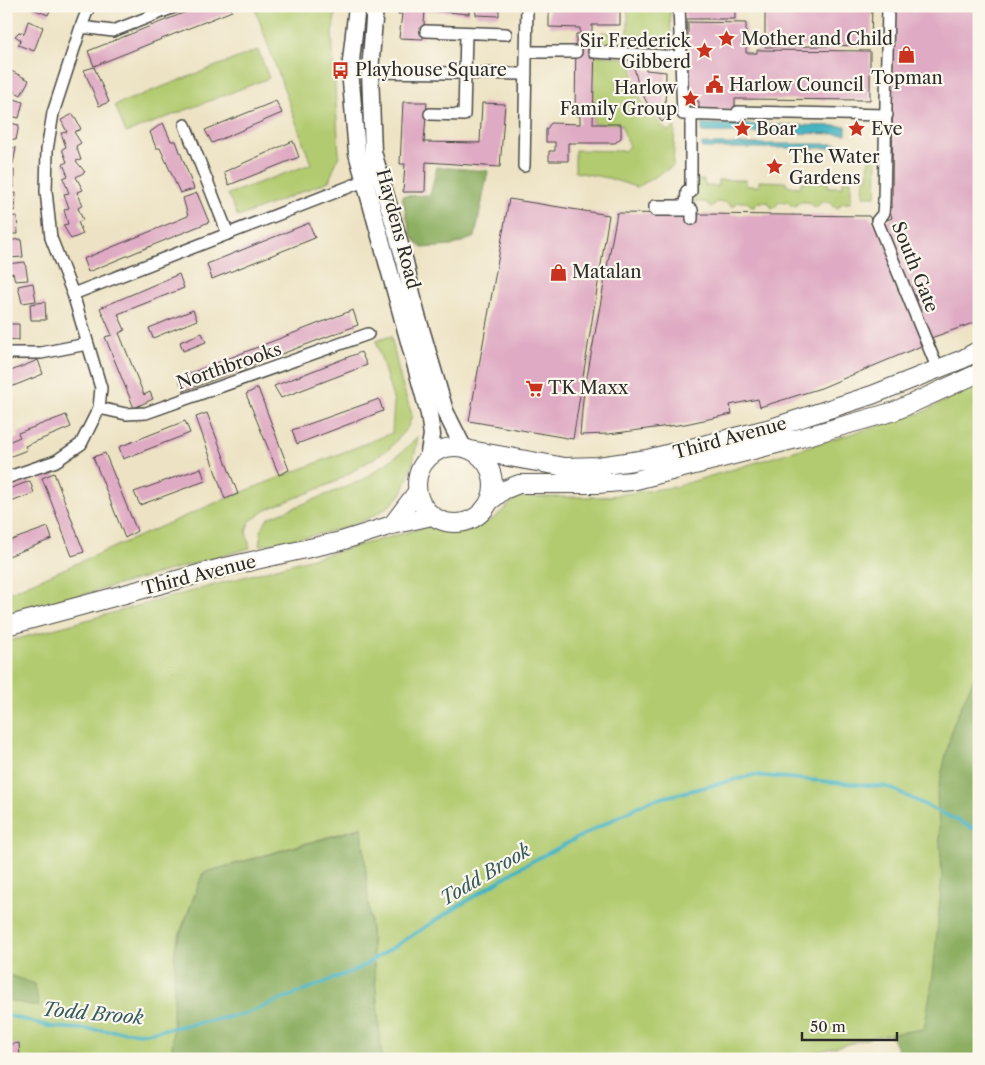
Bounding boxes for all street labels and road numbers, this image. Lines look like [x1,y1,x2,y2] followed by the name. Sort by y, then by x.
[371,167,425,291] street label: Haydens Road
[887,218,943,316] street label: South Gate
[174,338,284,394] street label: Northbrooks
[671,412,789,464] street label: Third Avenue
[140,550,258,600] street label: Third Avenue

